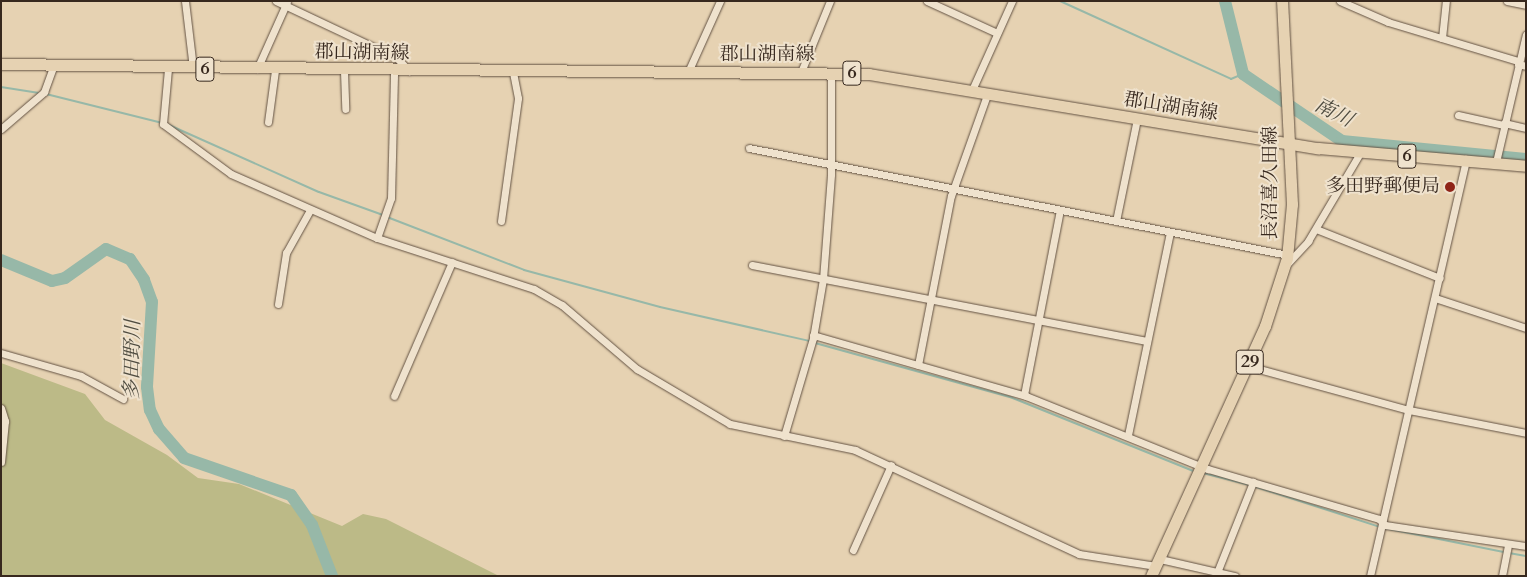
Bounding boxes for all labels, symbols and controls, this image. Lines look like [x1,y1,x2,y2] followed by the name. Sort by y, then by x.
[314,41,410,65] street label: 郡山湖南線
[720,44,814,66] street label: 郡山湖南線
[195,54,215,85] road number: 6
[842,58,862,88] road number: 6
[1122,88,1220,126] street label: 郡山湖南線
[1311,92,1357,132] water label: 南川
[1260,126,1282,240] street label: 長沼喜久田線
[1397,140,1417,172] road number: 6
[1326,176,1440,198] place label: 多田野郵便局
[1444,181,1456,193] marker: 多田野郵便局
[119,320,145,400] water label: 多田野川
[1235,347,1265,378] road number: 29

